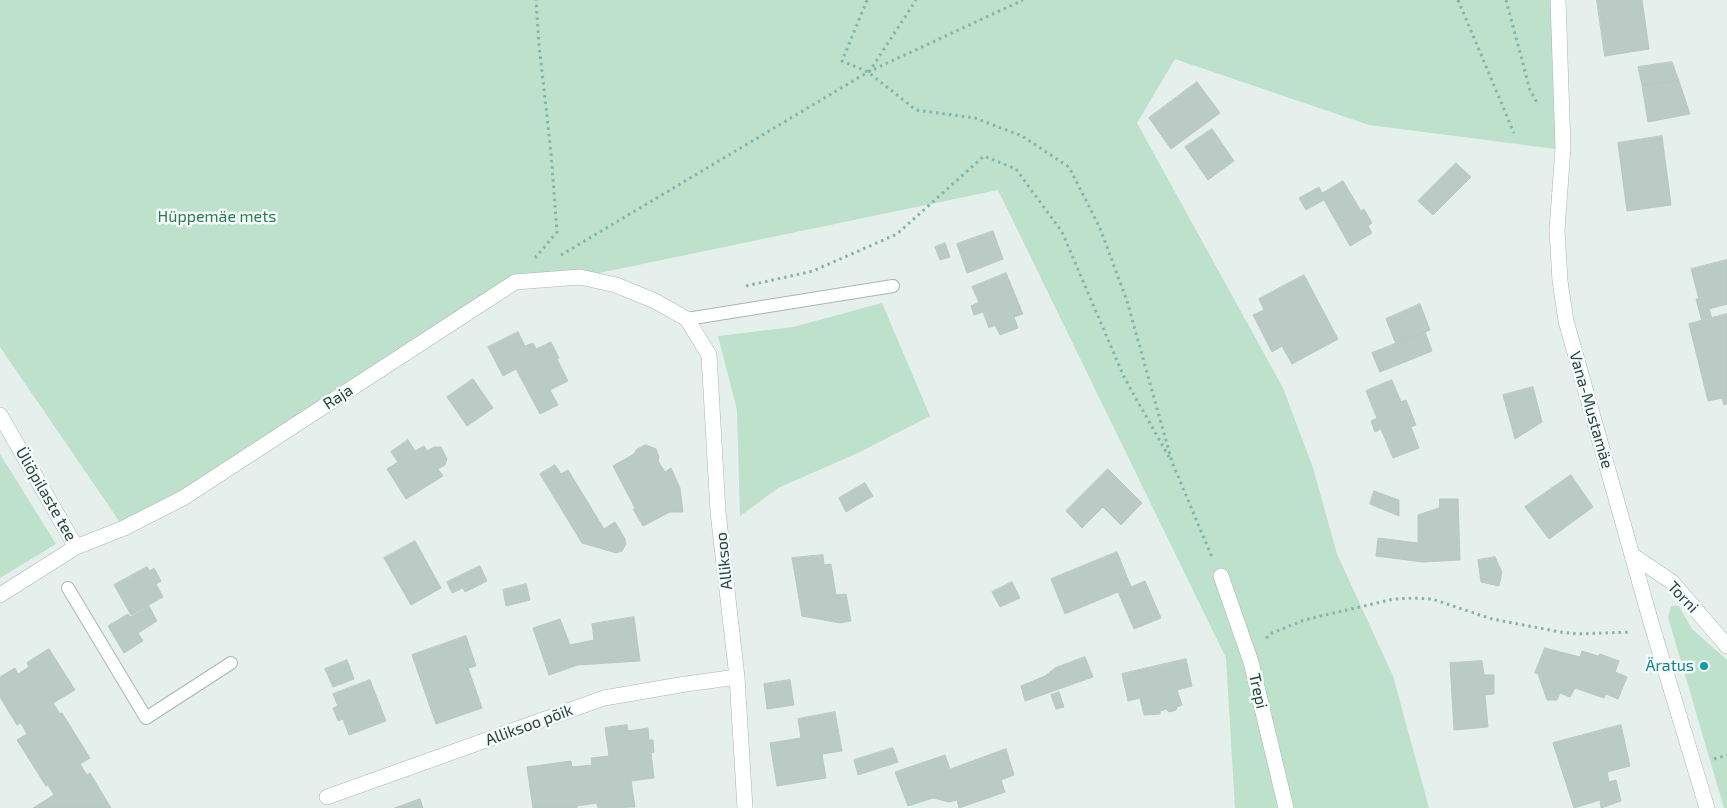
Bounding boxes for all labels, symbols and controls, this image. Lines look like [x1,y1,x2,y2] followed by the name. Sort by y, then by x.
[158,207,276,227] park label: Hüppemäe mets
[1565,349,1617,471] street label: Vana-Mustamäe
[320,380,356,414] street label: Raja
[11,444,81,544] street label: Üliõpilaste tee
[711,531,737,591] street label: Alliksoo
[1663,577,1703,617] street label: Torni
[1646,656,1694,676] place label: Äratus
[1698,660,1710,672] marker: Äratus
[1245,671,1271,711] street label: Trepi
[483,700,575,750] street label: Alliksoo põik

